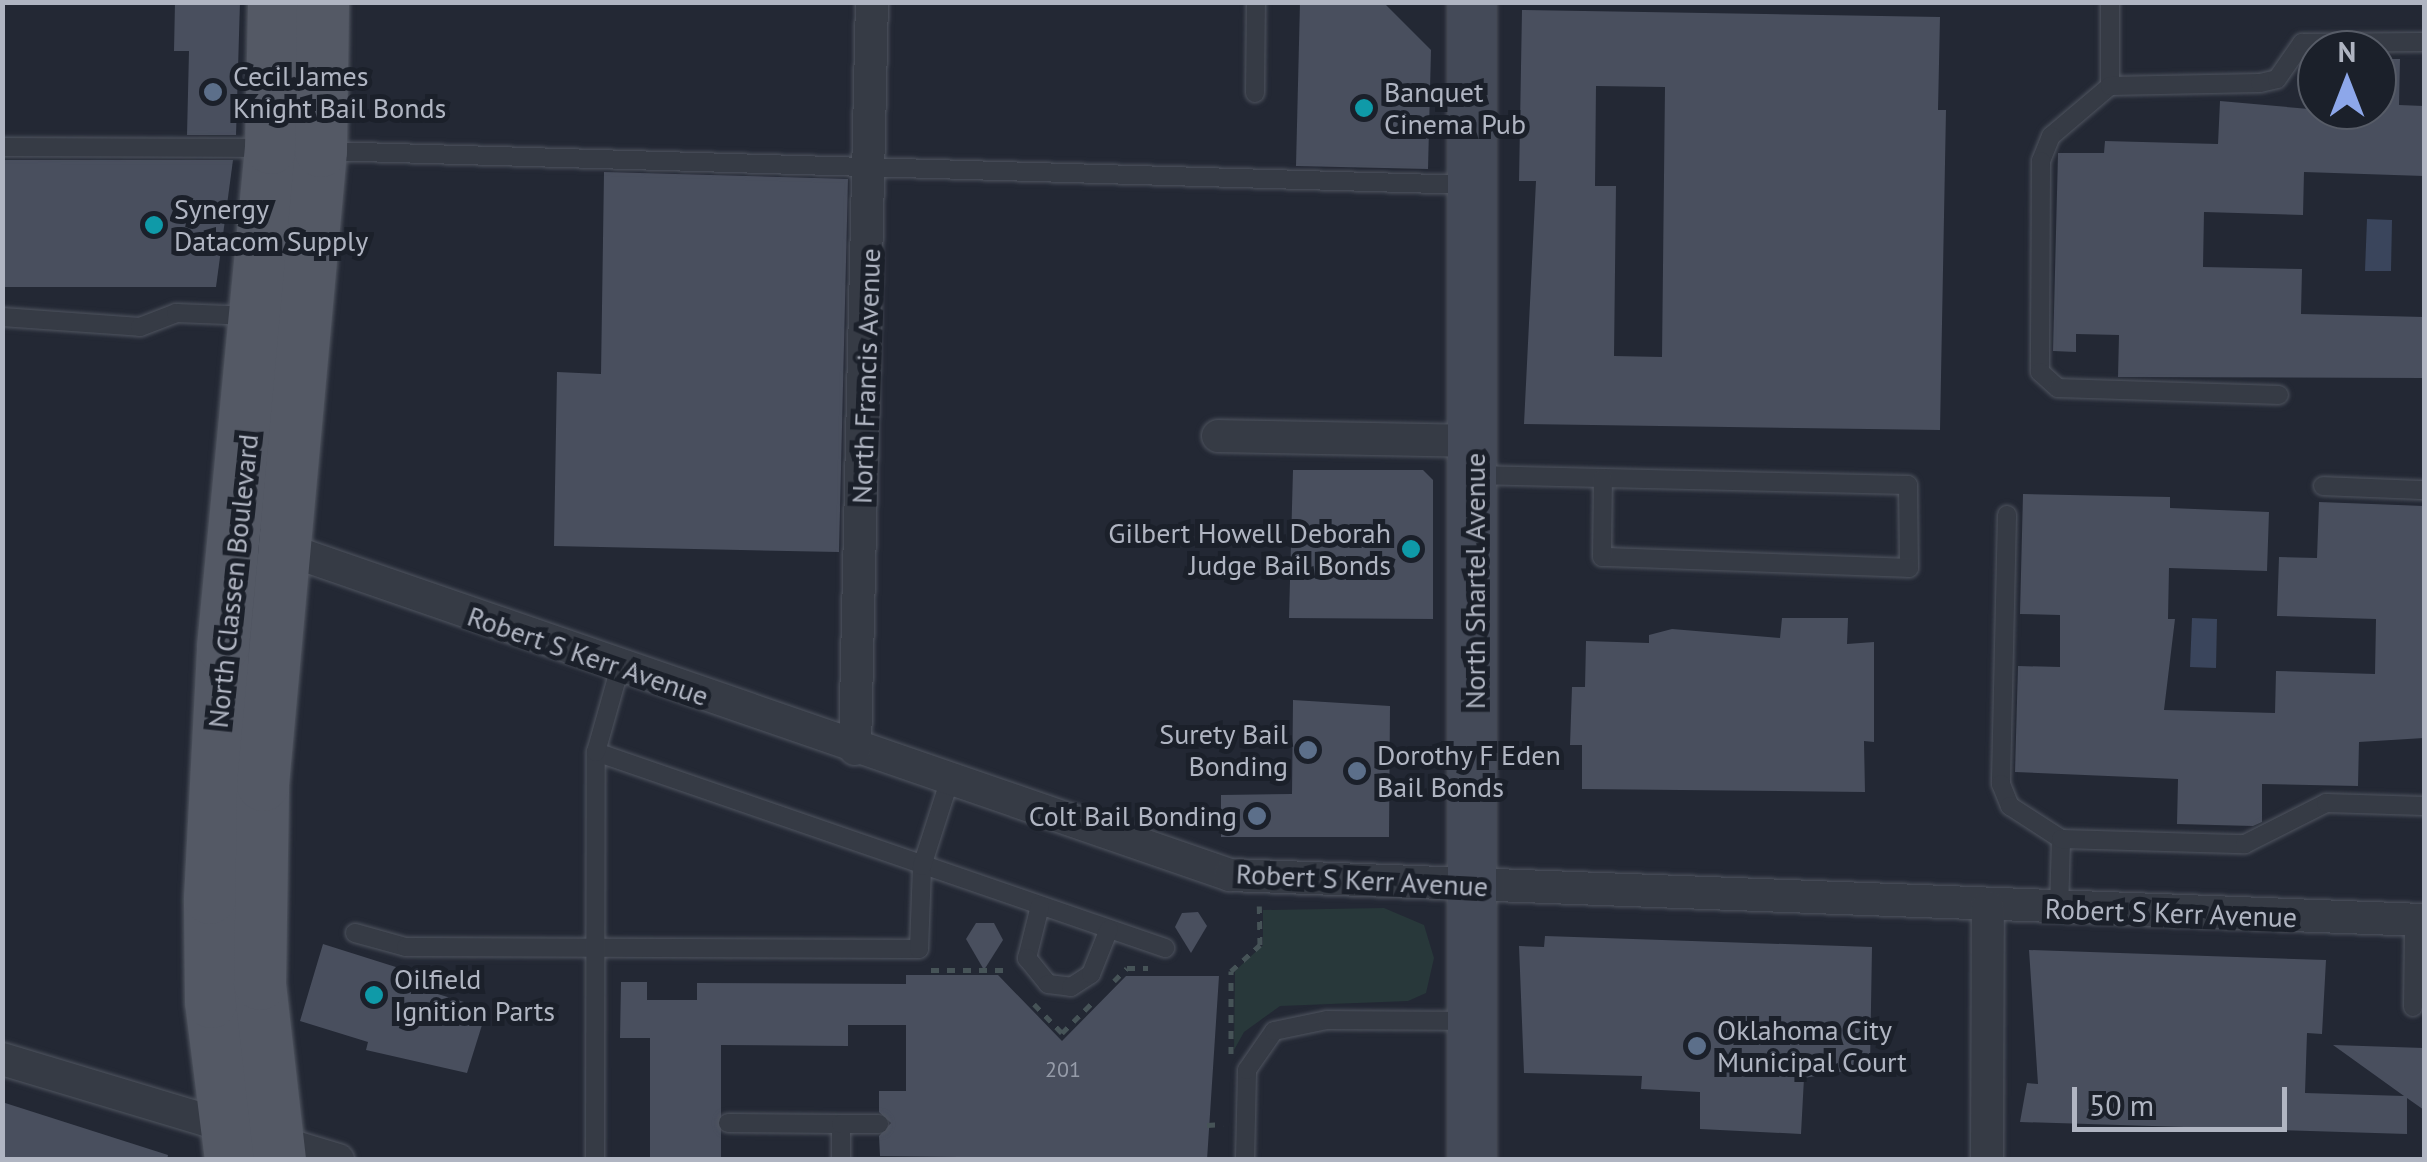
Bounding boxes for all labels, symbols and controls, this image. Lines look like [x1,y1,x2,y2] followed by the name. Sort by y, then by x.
[2297,30,2397,130] north arrow
[2338,33,2356,70] text: N
[233,59,446,125] place label: Cecil James Knight Bail Bonds
[1384,75,1526,141] place label: Banquet Cinema Pub
[202,81,224,103] marker: Cecil James Knight Bail Bonds
[1353,97,1375,119] marker: Banquet Cinema Pub
[174,192,368,258] place label: Synergy Datacom Supply
[143,214,165,236] marker: Synergy Datacom Supply
[845,247,887,505] street label: North Francis Avenue
[201,432,265,730] street label: North Classen Boulevard
[1458,452,1492,710] street label: North Shartel Avenue
[1108,516,1391,582] place label: Gilbert Howell Deborah Judge Bail Bonds
[1400,538,1422,560] marker: Gilbert Howell Deborah Judge Bail Bonds
[463,599,713,713] street label: Robert S Kerr Avenue
[1158,717,1288,783] place label: Surety Bail Bonding
[1377,738,1562,804] place label: Dorothy F Eden Bail Bonds
[1297,739,1319,761] marker: Surety Bail Bonding
[1346,760,1368,782] marker: Dorothy F Eden Bail Bonds
[1029,799,1237,833] place label: Colt Bail Bonding
[1246,805,1268,827] marker: Colt Bail Bonding
[1235,857,1489,903] street label: Robert S Kerr Avenue
[2044,892,2298,934] street label: Robert S Kerr Avenue
[394,962,555,1028] place label: Oilfield Ignition Parts
[363,984,385,1006] marker: Oilfield Ignition Parts
[1717,1013,1907,1079] place label: Oklahoma City Municipal Court
[1686,1035,1708,1057] marker: Oklahoma City Municipal Court
[1045,1057,1081,1083] house number: 201
[2077,1067,2292,1129] scale bar
[2089,1085,2154,1124] text: 50 m

